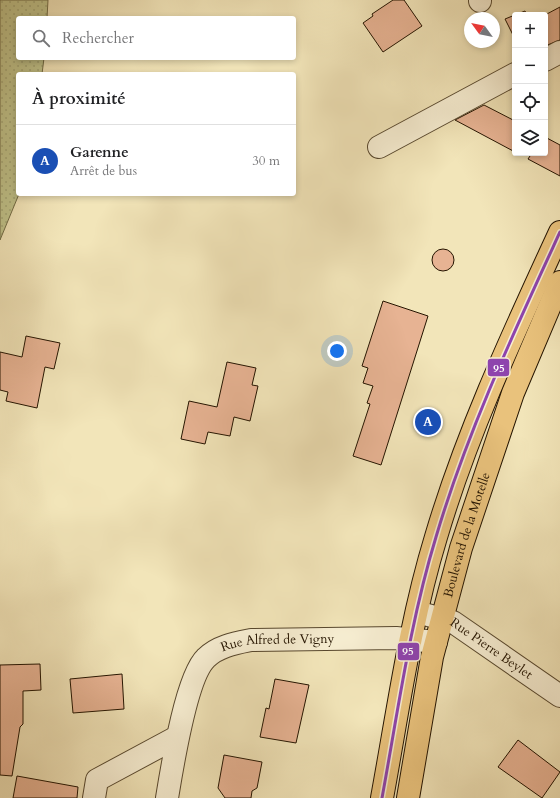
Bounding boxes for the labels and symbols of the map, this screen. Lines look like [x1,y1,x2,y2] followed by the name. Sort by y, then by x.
[464,12,500,48] north arrow
[327,341,347,361] your location
[487,358,510,377] line badge: 95
[493,361,505,376] text: 95
[415,407,441,437] pin: A
[439,470,495,600] street label: Boulevard de la Motelle
[446,614,536,683] street label: Rue Pierre Beylet
[218,630,335,656] street label: Rue Alfred de Vigny
[397,642,420,661] line badge: 95
[402,644,414,659] text: 95

